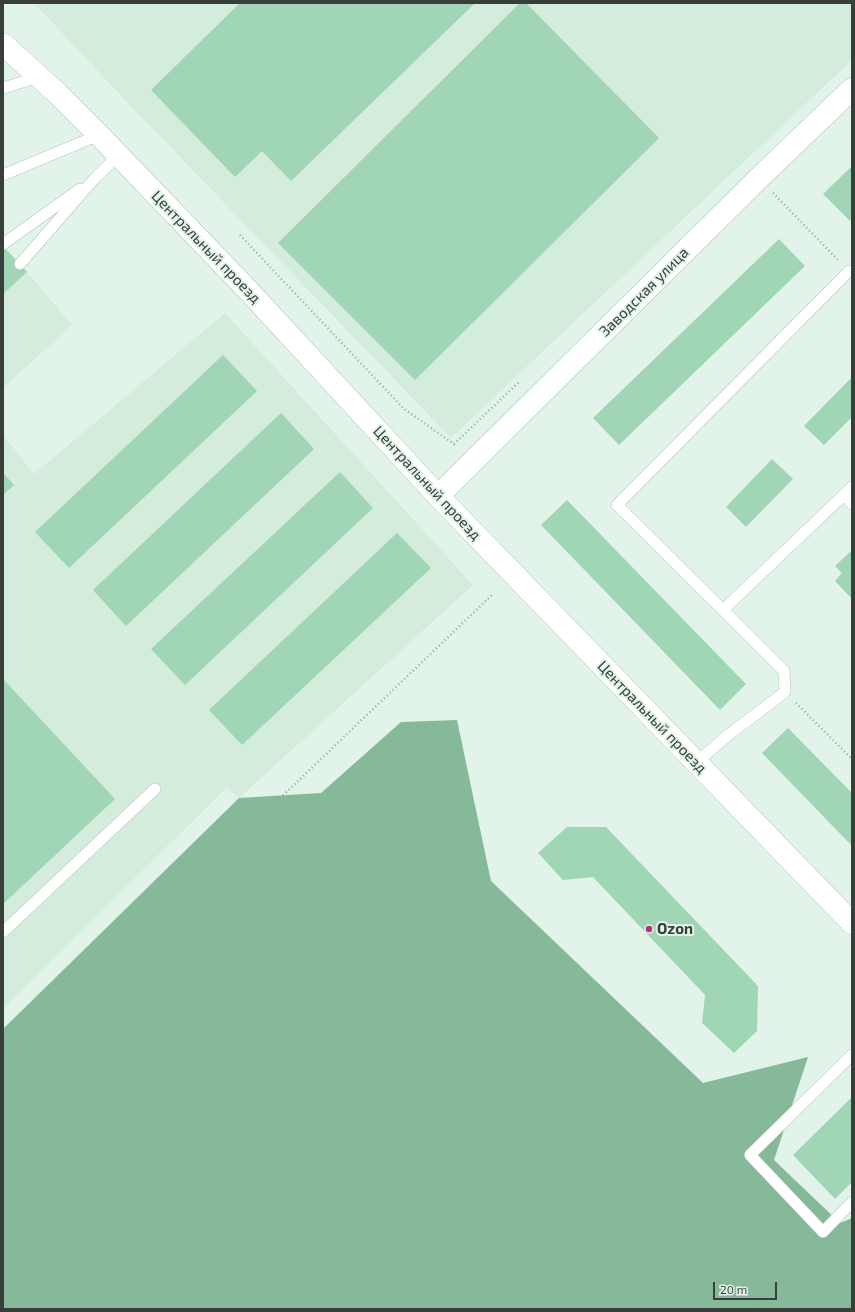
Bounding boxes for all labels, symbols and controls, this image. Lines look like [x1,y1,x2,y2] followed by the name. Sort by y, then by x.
[148,187,264,307] street label: Центральный проезд
[596,244,692,340] street label: Заводская улица
[369,422,485,544] street label: Центральный проезд
[594,657,710,777] street label: Центральный проезд
[657,920,693,938] place label: Ozon
[644,924,654,934] marker: Ozon
[715,1274,779,1300] scale bar
[720,1282,747,1296] text: 20 m

